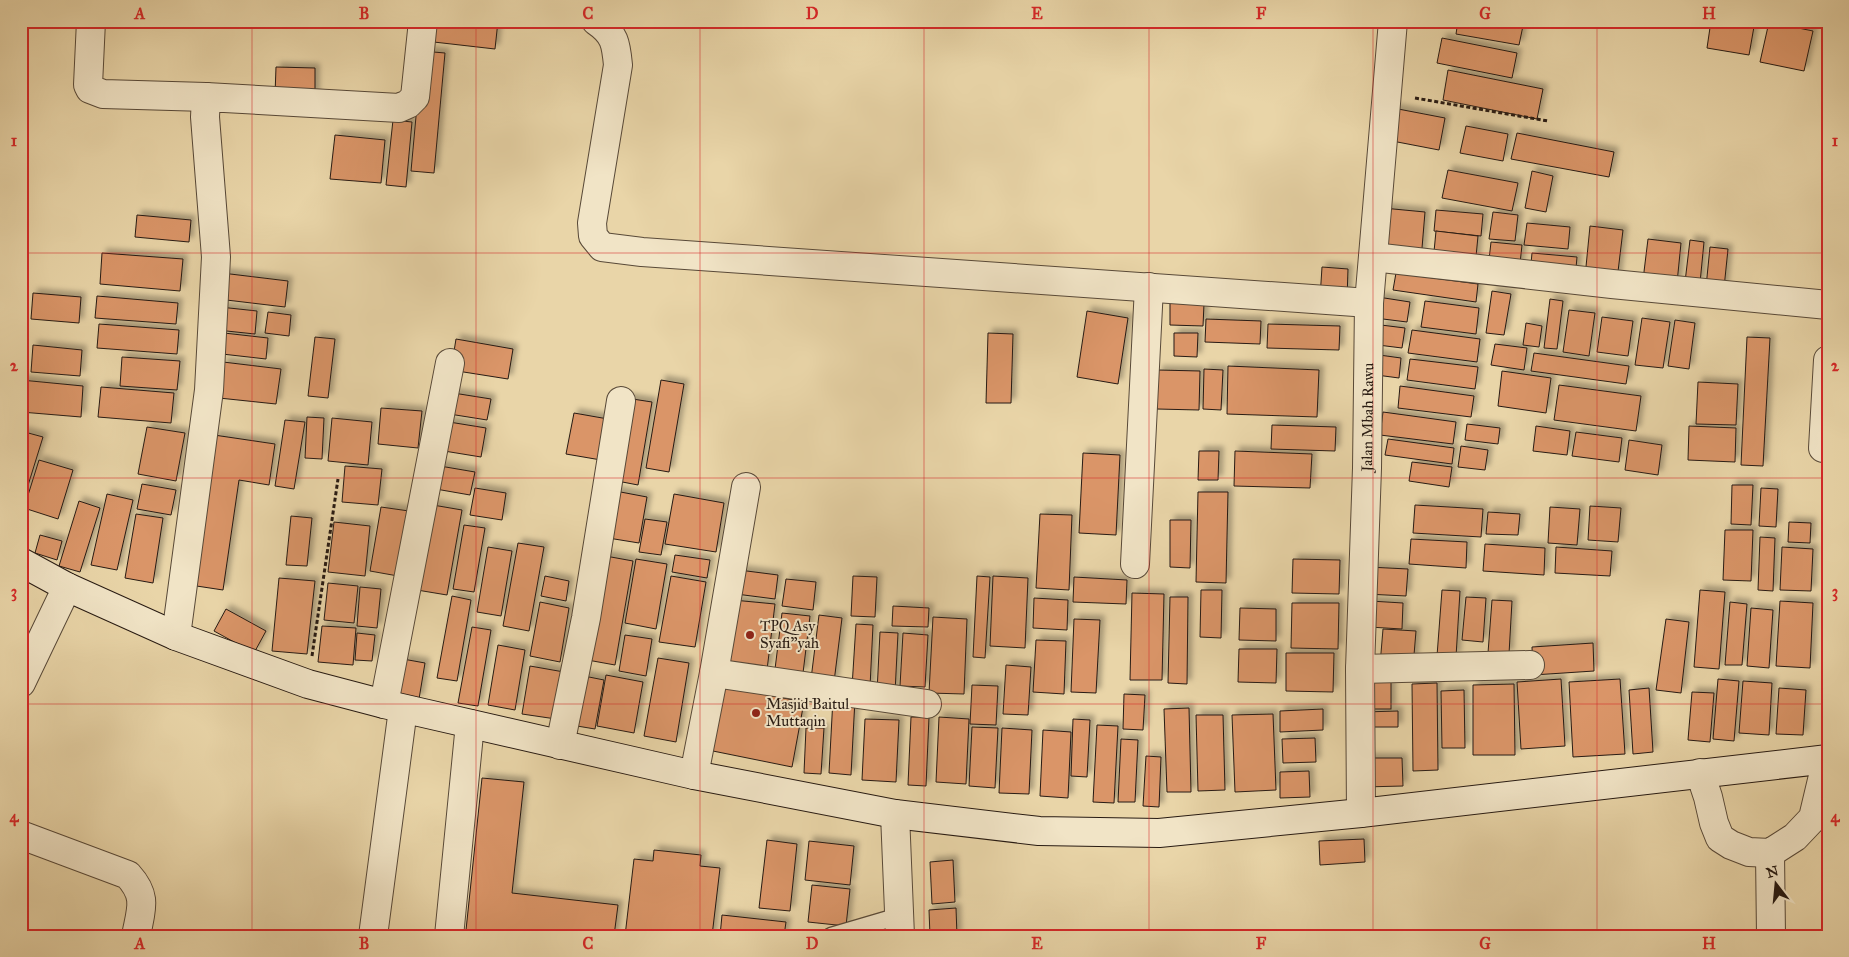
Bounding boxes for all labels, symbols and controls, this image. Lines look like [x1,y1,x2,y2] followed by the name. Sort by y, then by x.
[134,4,146,23] text: A
[359,4,369,23] text: B
[583,4,594,23] text: C
[806,4,819,23] text: D
[1031,4,1043,23] text: E
[1256,4,1267,23] text: F
[1479,4,1491,23] text: G
[1702,4,1716,23] text: H
[11,131,18,150] text: 1
[1832,131,1839,150] text: 1
[10,356,19,375] text: 2
[1831,356,1840,375] text: 2
[1358,362,1377,474] street label: Jalan Mbah Rawu
[11,582,17,602] text: 3
[1832,582,1838,602] text: 3
[760,617,820,652] place label: TPQ Asy Syafi"yah
[744,629,756,641] marker: TPQ Asy Syafi"yah
[766,695,850,731] place label: Masjid Baitul Muttaqin
[750,707,762,719] marker: Masjid Baitul Muttaqin
[10,807,20,827] text: 4
[1831,807,1841,827] text: 4
[1752,860,1802,910] north arrow
[1765,862,1781,882] text: N
[134,934,146,953] text: A
[359,934,369,953] text: B
[583,934,594,953] text: C
[806,934,819,953] text: D
[1031,934,1043,953] text: E
[1256,934,1267,953] text: F
[1479,934,1491,953] text: G
[1702,934,1716,953] text: H

